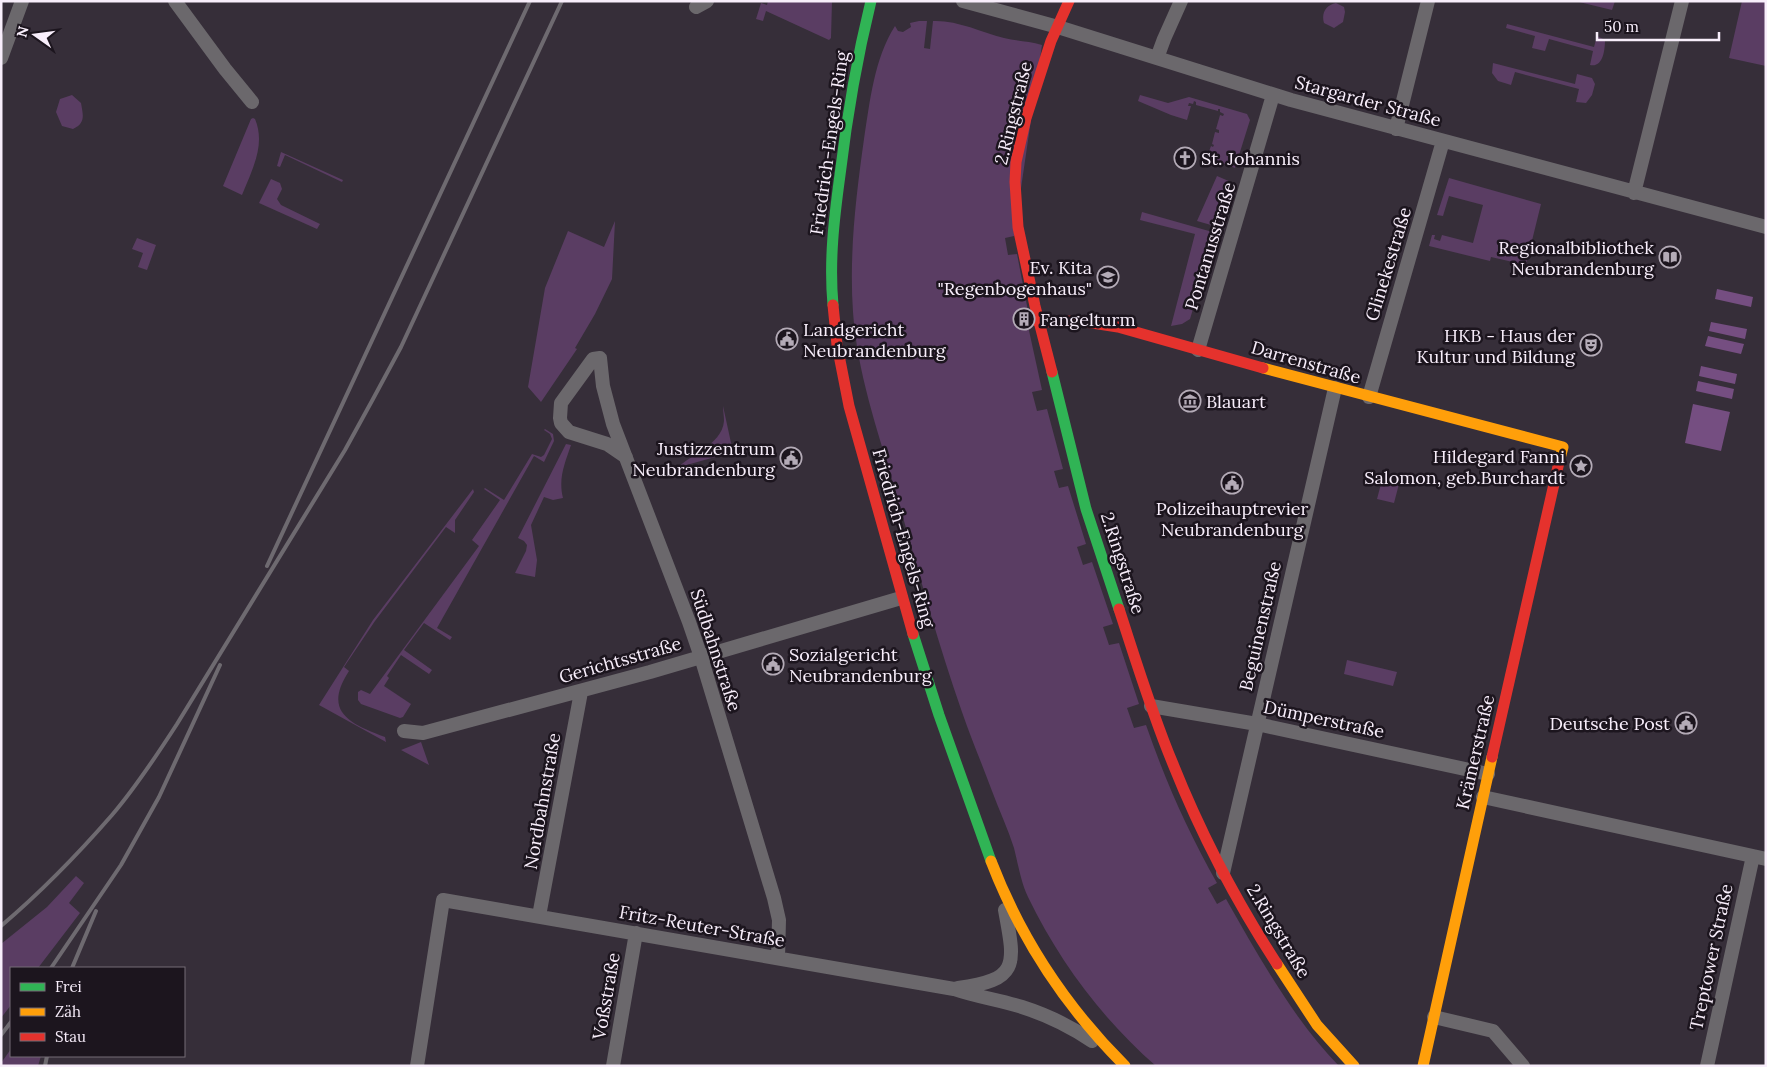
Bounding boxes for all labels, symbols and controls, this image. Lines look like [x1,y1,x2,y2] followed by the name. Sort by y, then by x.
[10,10,60,60] north arrow
[1597,10,1720,42] scale bar
[1604,17,1639,36] text: 50 m
[12,24,32,39] text: N
[805,49,853,236] street label: Friedrich-Engels-Ring
[989,59,1037,167] street label: 2.Ringstraße
[1293,70,1444,132] street label: Stargarder Straße
[1173,146,1197,170] church icon: St. Johannis
[1201,147,1300,170] place label: St. Johannis
[1180,179,1240,313] street label: Pontanusstraße
[1360,204,1416,324] street label: Glinekestraße
[1498,236,1655,280] place label: Regionalbibliothek Neubrandenburg
[1658,245,1682,269] library icon: Regionalbibliothek Neubrandenburg
[937,256,1092,300] place label: Ev. Kita "Regenbogenhaus"
[1096,265,1120,289] school or university icon: Ev. Kita "Regenbogenhaus"
[1012,307,1036,331] building icon: Fangelturm
[1040,308,1135,331] place label: Fangelturm
[803,318,947,362] place label: Landgericht Neubrandenburg
[1416,324,1576,368] place label: HKB - Haus der Kultur und Bildung
[775,327,799,351] public building icon: Landgericht Neubrandenburg
[1579,333,1603,357] theatre icon: HKB - Haus der Kultur und Bildung
[1249,335,1364,389] street label: Darrenstraße
[1178,389,1202,413] museum icon: Blauart
[1206,390,1266,413] place label: Blauart
[632,437,776,481] place label: Justizzentrum Neubrandenburg
[1364,445,1565,489] place label: Hildegard Fanni Salomon, geb.Burchardt
[779,446,803,470] public building icon: Justizzentrum Neubrandenburg
[867,446,941,631] street label: Friedrich-Engels-Ring
[1569,454,1593,478] place icon: Hildegard Fanni Salomon, geb.Burchardt
[1220,471,1244,495] public building icon: Polizeihauptrevier Neubrandenburg
[1156,497,1308,541] place label: Polizeihauptrevier Neubrandenburg
[1096,509,1150,617] street label: 2.Ringstraße
[1234,559,1286,693] street label: Beguinenstraße
[685,586,747,714] street label: Südbahnstraße
[556,632,684,688] street label: Gerichtsstraße
[789,643,933,687] place label: Sozialgericht Neubrandenburg
[761,652,785,676] public building icon: Sozialgericht Neubrandenburg
[1451,692,1499,812] street label: Krämerstraße
[1262,695,1387,743] street label: Dümperstraße
[1674,711,1698,735] public building icon: Deutsche Post
[1549,712,1670,735] place label: Deutsche Post
[519,731,565,871] street label: Nordbahnstraße
[1242,880,1316,982] street label: 2.Ringstraße
[1684,881,1738,1032] street label: Treptower Straße
[617,900,787,952] street label: Fritz-Reuter-Straße
[587,950,625,1042] street label: Voßstraße
[10,967,185,1057] legend
[55,977,82,996] text: Frei
[55,1002,81,1021] text: Zäh
[55,1027,86,1046] text: Stau

